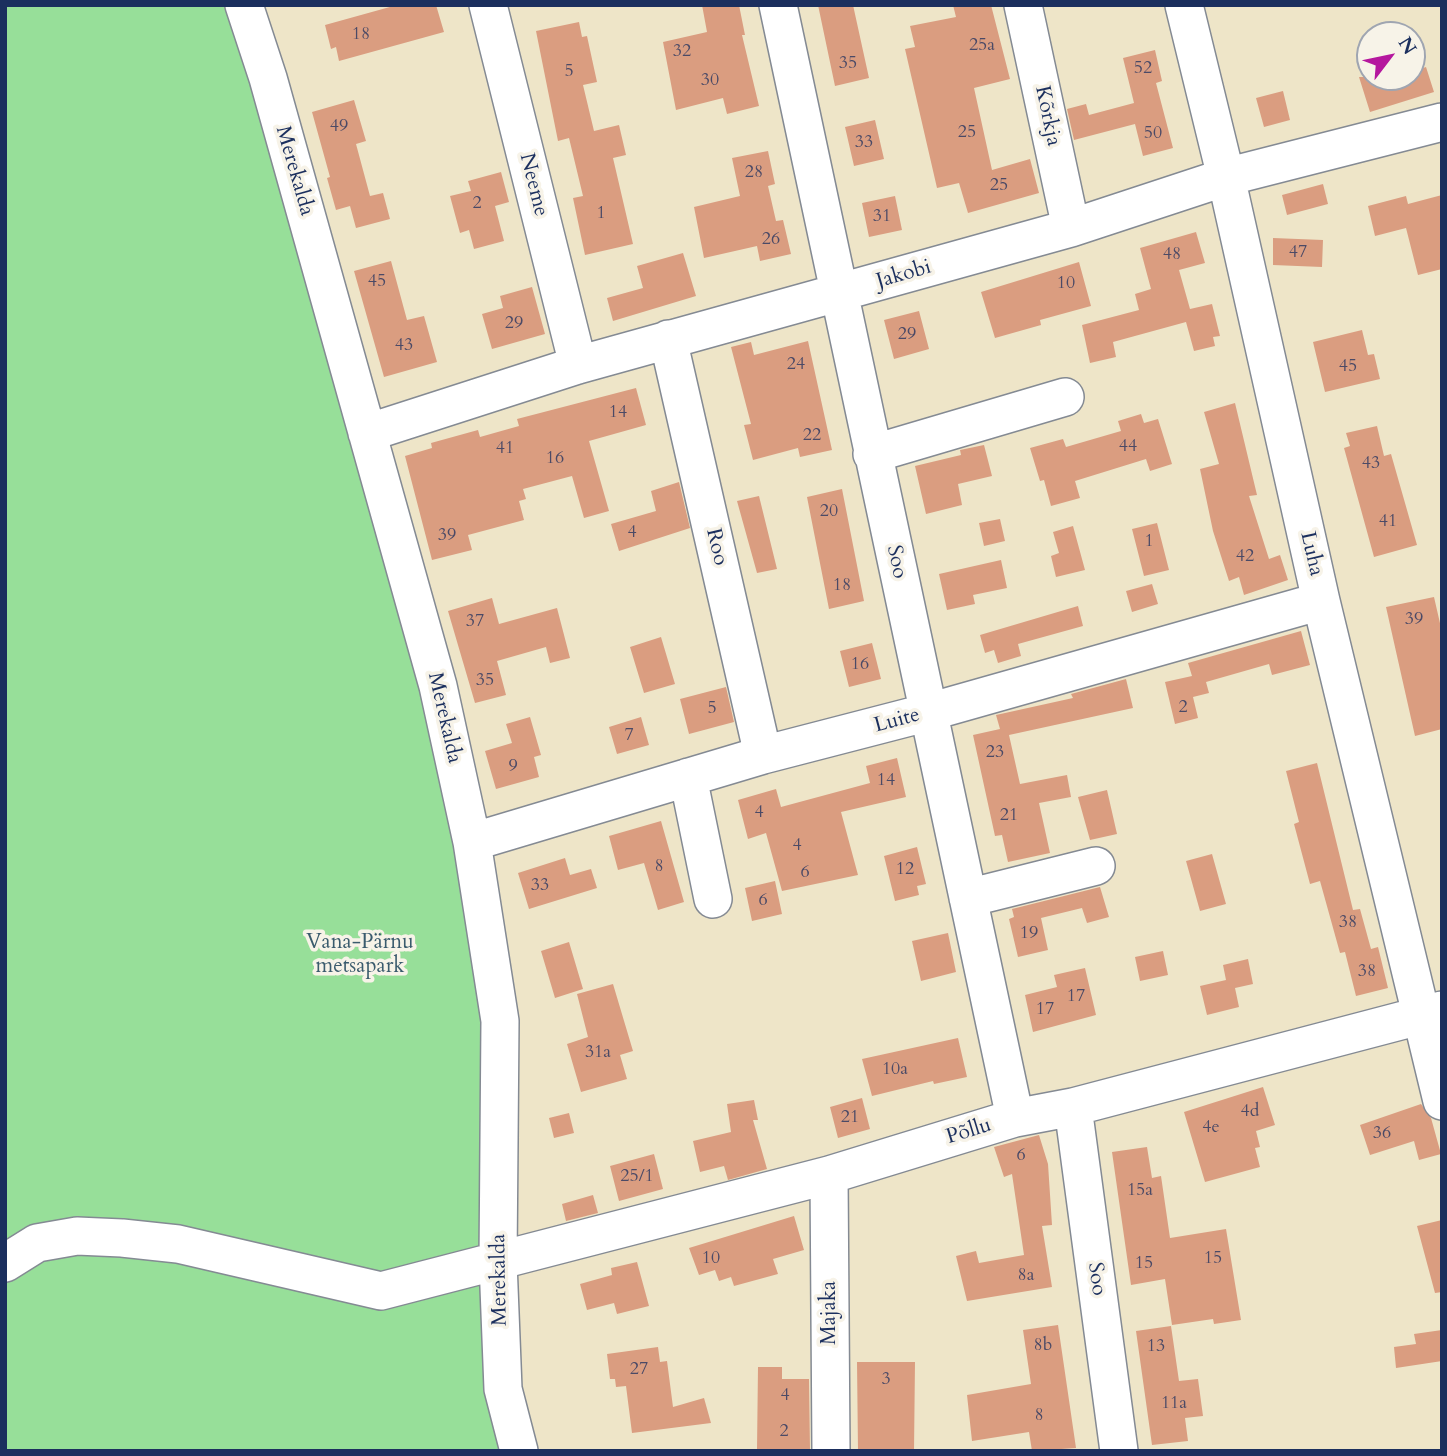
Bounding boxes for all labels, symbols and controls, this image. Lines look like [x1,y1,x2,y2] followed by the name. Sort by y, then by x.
[1356,21,1426,91] north arrow
[352,24,370,46] house number: 18
[1392,32,1423,60] text: N
[969,35,995,57] house number: 25a
[673,41,691,63] house number: 32
[839,53,857,75] house number: 35
[1134,58,1152,80] house number: 52
[564,61,574,83] house number: 5
[701,70,719,92] house number: 30
[1028,84,1066,148] street label: Kõrkja
[330,116,348,138] house number: 49
[958,122,976,144] house number: 25
[269,123,319,219] street label: Merekalda
[1144,123,1162,145] house number: 50
[855,132,873,154] house number: 33
[513,151,553,219] street label: Neeme
[745,162,763,184] house number: 28
[990,175,1008,197] house number: 25
[472,193,482,215] house number: 2
[596,203,606,225] house number: 1
[873,206,891,228] house number: 31
[762,229,780,251] house number: 26
[1289,242,1307,264] house number: 47
[1163,244,1181,266] house number: 48
[874,255,934,295] street label: Jakobi
[368,271,386,293] house number: 45
[1057,273,1075,295] house number: 10
[505,313,523,335] house number: 29
[898,324,916,346] house number: 29
[395,335,413,357] house number: 43
[787,354,805,376] house number: 24
[1339,356,1357,378] house number: 45
[609,402,627,424] house number: 14
[803,425,821,447] house number: 22
[1119,436,1137,458] house number: 44
[496,438,514,460] house number: 41
[546,448,564,470] house number: 16
[1362,453,1380,475] house number: 43
[820,501,838,523] house number: 20
[1379,511,1397,533] house number: 41
[627,522,637,544] house number: 4
[438,525,456,547] house number: 39
[700,526,732,568] street label: Roo
[1294,529,1328,579] street label: Luha
[1144,531,1154,553] house number: 1
[880,543,912,581] street label: Soo
[1236,546,1254,568] house number: 42
[833,575,851,597] house number: 18
[1405,609,1423,631] house number: 39
[466,611,484,633] house number: 37
[851,654,869,676] house number: 16
[421,670,467,766] street label: Merekalda
[476,670,494,692] house number: 35
[1178,697,1188,719] house number: 2
[707,698,717,720] house number: 5
[871,703,923,739] street label: Luite
[624,725,634,747] house number: 7
[986,742,1004,764] house number: 23
[508,756,518,778] house number: 9
[877,770,895,792] house number: 14
[754,802,764,824] house number: 4
[1000,805,1018,827] house number: 21
[792,835,802,857] house number: 4
[654,856,664,878] house number: 8
[896,859,914,881] house number: 12
[800,862,810,884] house number: 6
[531,875,549,897] house number: 33
[758,890,768,912] house number: 6
[1339,912,1357,934] house number: 38
[1020,923,1038,945] house number: 19
[306,930,414,980] park label: Vana-Pärnu metsapark
[1358,961,1376,983] house number: 38
[1067,986,1085,1008] house number: 17
[1036,999,1054,1021] house number: 17
[585,1042,611,1064] house number: 31a
[882,1059,908,1081] house number: 10a
[1241,1101,1259,1123] house number: 4d
[841,1107,859,1129] house number: 21
[943,1113,995,1151] street label: Põllu
[1202,1117,1220,1139] house number: 4e
[1373,1123,1391,1145] house number: 36
[1016,1145,1026,1167] house number: 6
[620,1166,654,1188] house number: 25/1
[1127,1180,1153,1202] house number: 15a
[487,1234,513,1326] street label: Merekalda
[702,1248,720,1270] house number: 10
[1204,1248,1222,1270] house number: 15
[1135,1253,1153,1275] house number: 15
[1081,1261,1111,1297] street label: Soo
[1018,1265,1034,1287] house number: 8a
[817,1281,843,1345] street label: Majaka
[1034,1335,1052,1357] house number: 8b
[1147,1336,1165,1358] house number: 13
[630,1359,648,1381] house number: 27
[881,1369,891,1391] house number: 3
[780,1385,790,1407] house number: 4
[1161,1393,1187,1415] house number: 11a
[1034,1405,1044,1427] house number: 8
[779,1421,789,1443] house number: 2

